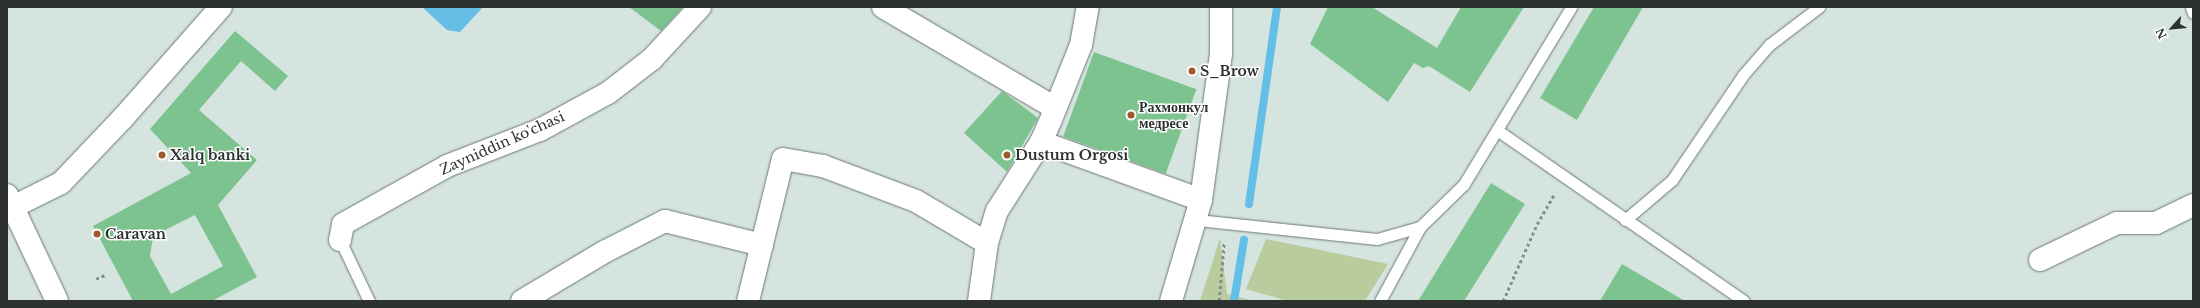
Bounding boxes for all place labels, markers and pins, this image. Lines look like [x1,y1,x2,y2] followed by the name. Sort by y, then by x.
[1200,63,1259,79] place label: S_Brow
[1187,66,1197,76] marker: S_Brow
[1139,99,1208,132] place label: Рахмонкул медресе
[1126,110,1136,120] marker: Рахмонкул медресе
[170,147,250,163] place label: Xalq banki
[1015,147,1128,163] place label: Dustum Orgosi
[157,150,167,160] marker: Xalq banki
[1002,150,1012,160] marker: Dustum Orgosi
[105,226,166,242] place label: Caravan
[92,229,102,239] marker: Caravan

